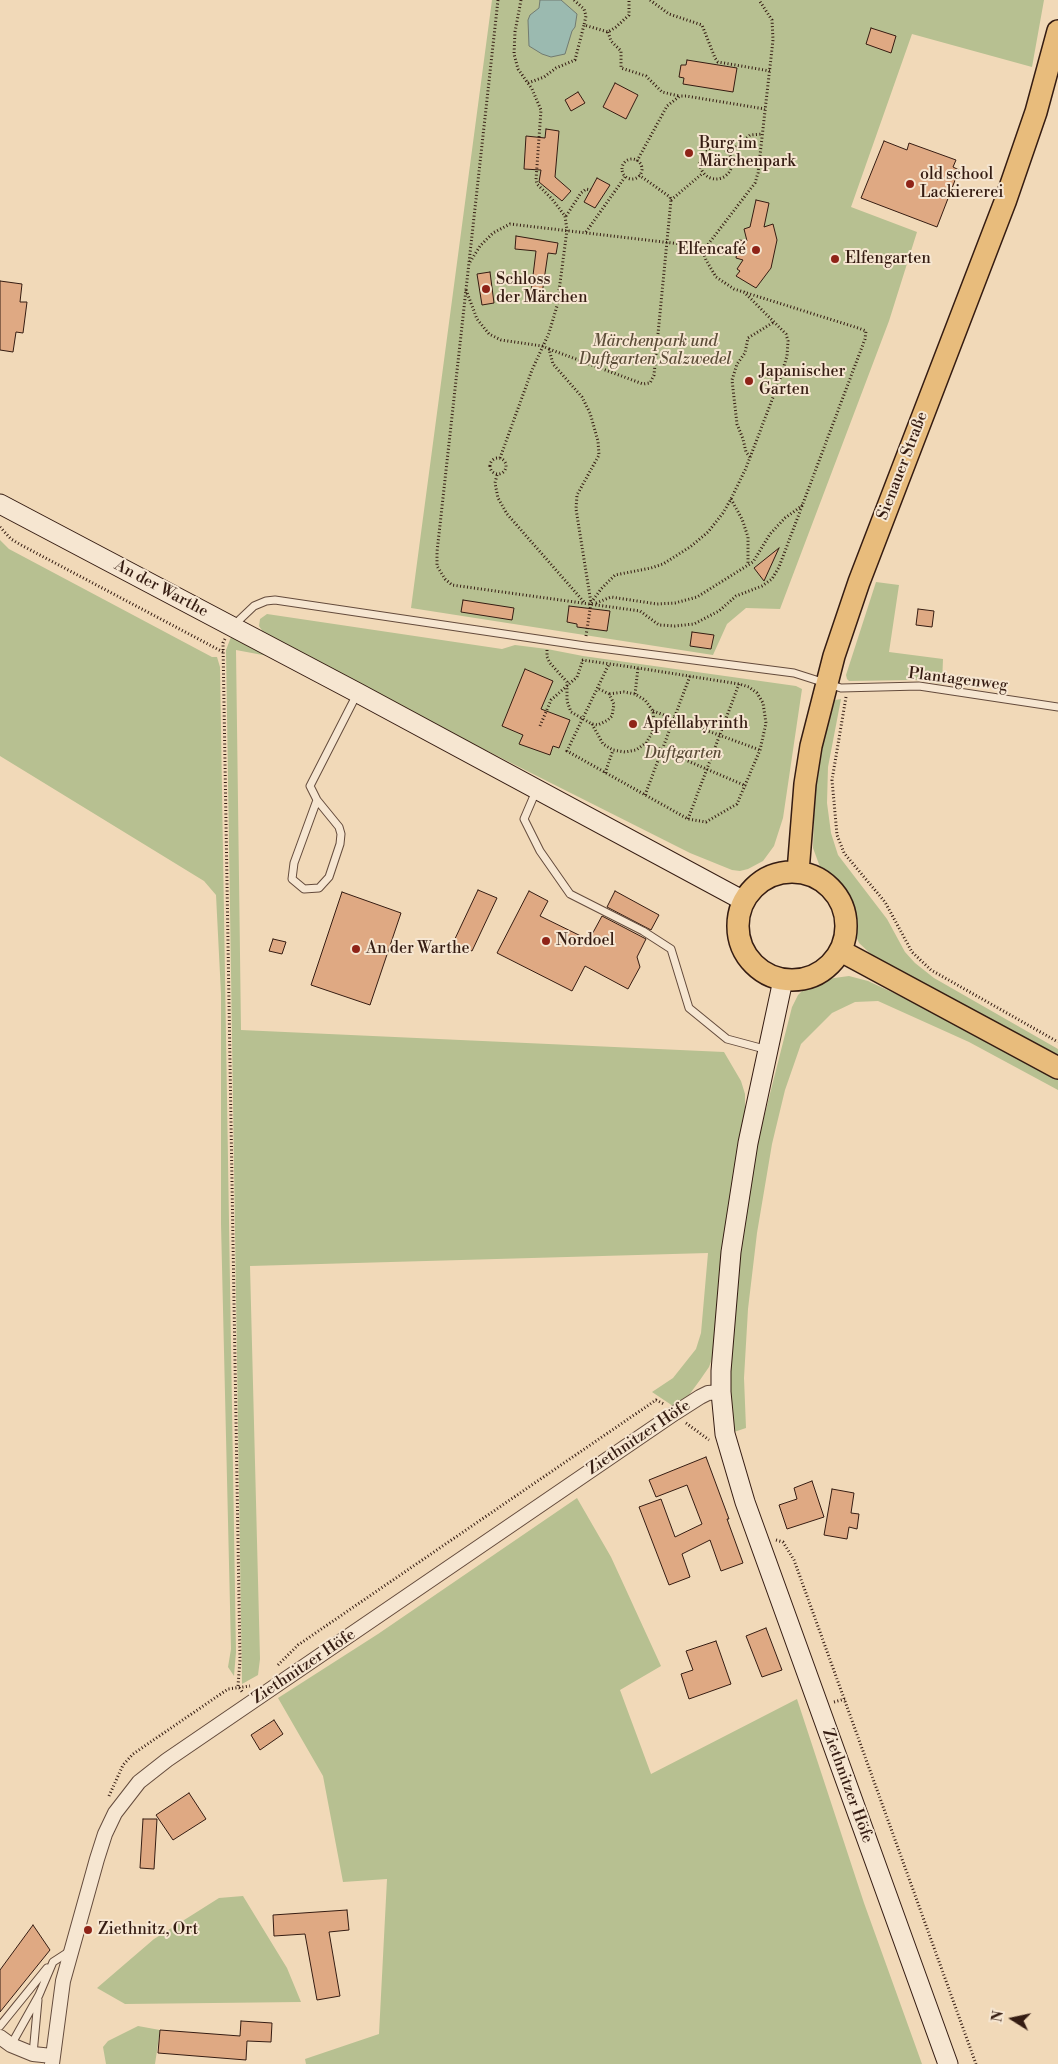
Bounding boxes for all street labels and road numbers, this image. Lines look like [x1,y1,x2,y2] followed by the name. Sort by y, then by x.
[874,409,932,523] street label: Sienauer Straße
[111,556,211,622] street label: An der Warthe
[907,664,1009,696] street label: Plantagenweg
[584,1396,694,1480] street label: Ziethnitzer Höfe
[249,1625,359,1709] street label: Ziethnitzer Höfe
[817,1726,877,1846] street label: Ziethnitzer Höfe

